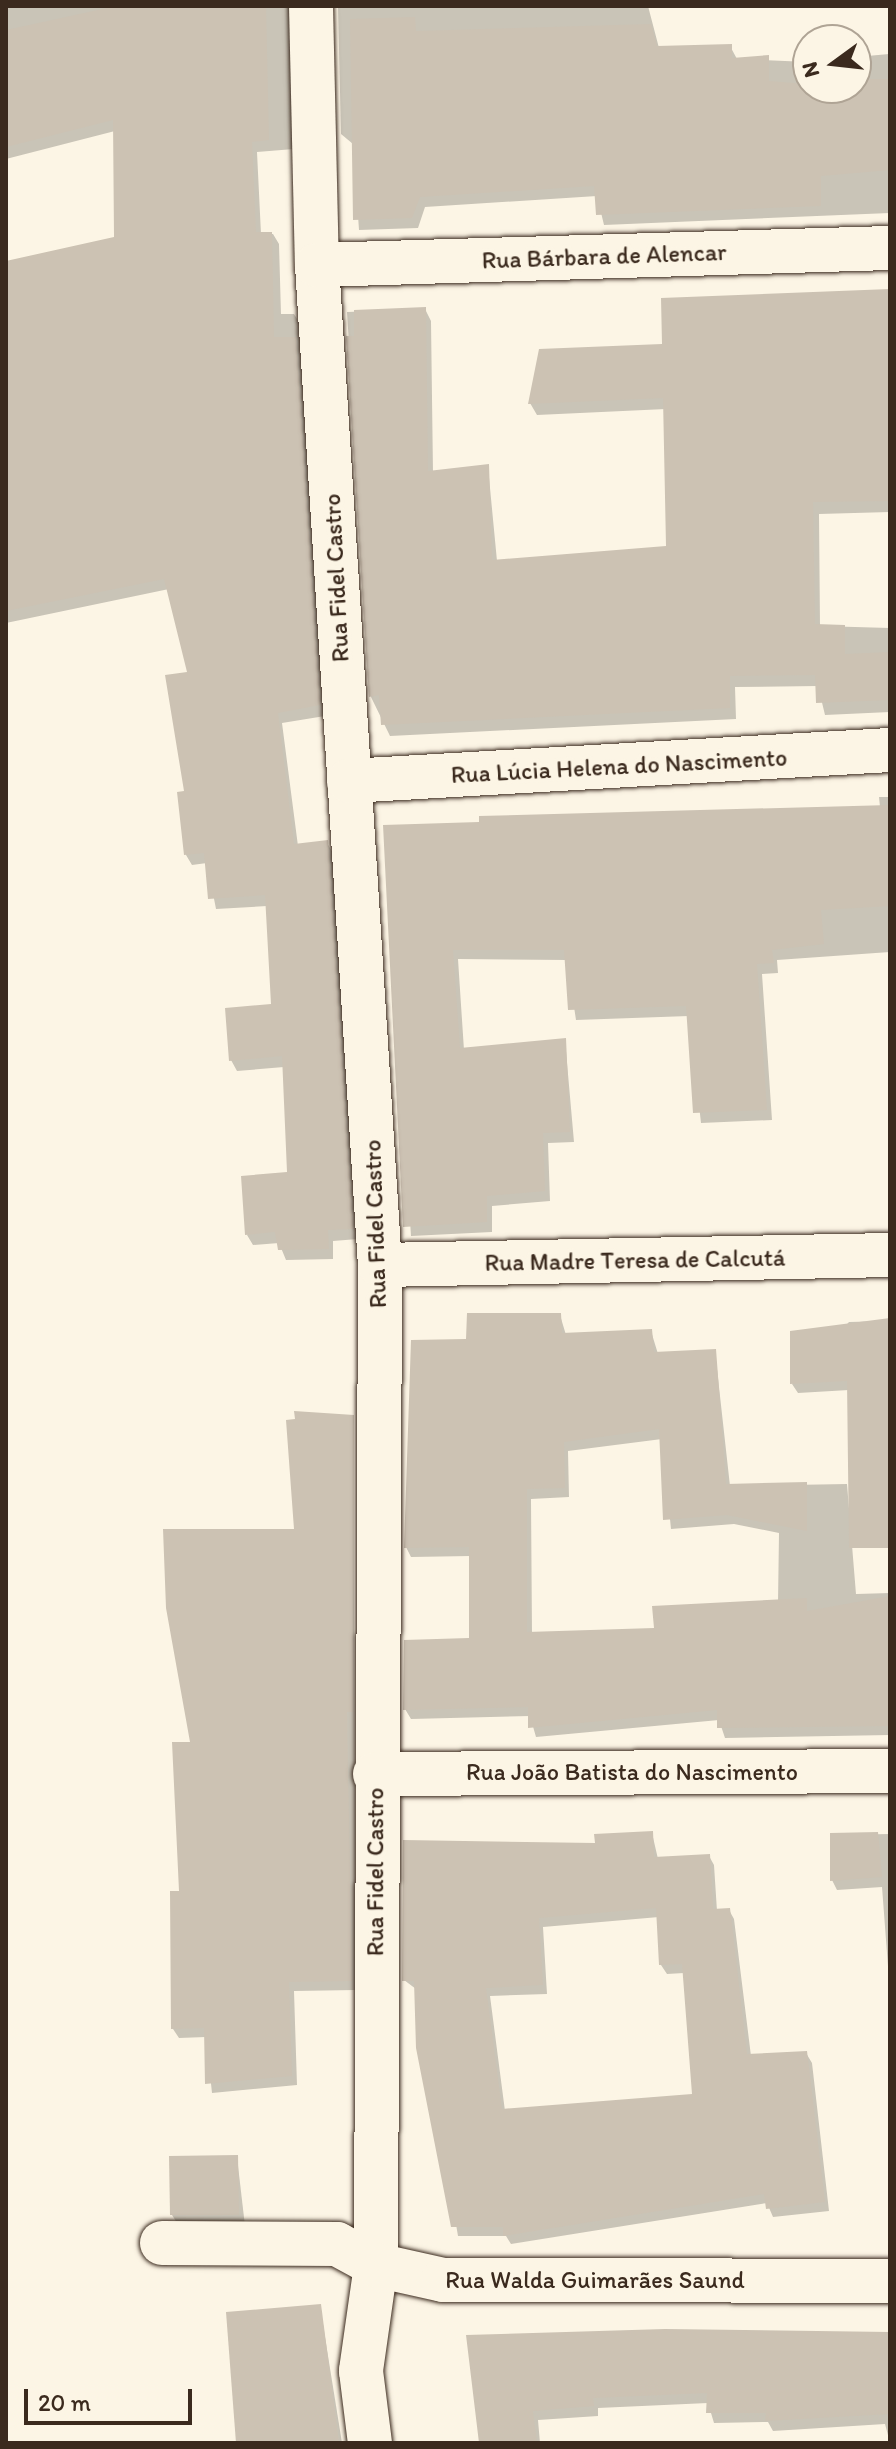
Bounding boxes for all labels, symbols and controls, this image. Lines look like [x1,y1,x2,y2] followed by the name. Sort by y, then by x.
[792,24,872,104] north arrow
[795,59,825,81] text: N
[482,237,726,275] street label: Rua Bárbara de Alencar
[317,493,355,663] street label: Rua Fidel Castro
[451,743,787,789] street label: Rua Lúcia Helena do Nascimento
[358,1139,392,1309] street label: Rua Fidel Castro
[486,1243,784,1277] street label: Rua Madre Teresa de Calcutá
[465,1758,799,1786] street label: Rua João Batista do Nascimento
[361,1787,389,1957] street label: Rua Fidel Castro
[446,2266,744,2294] street label: Rua Walda Guimarães Saund
[28,2373,196,2423] scale bar
[38,2388,91,2417] text: 20 m

